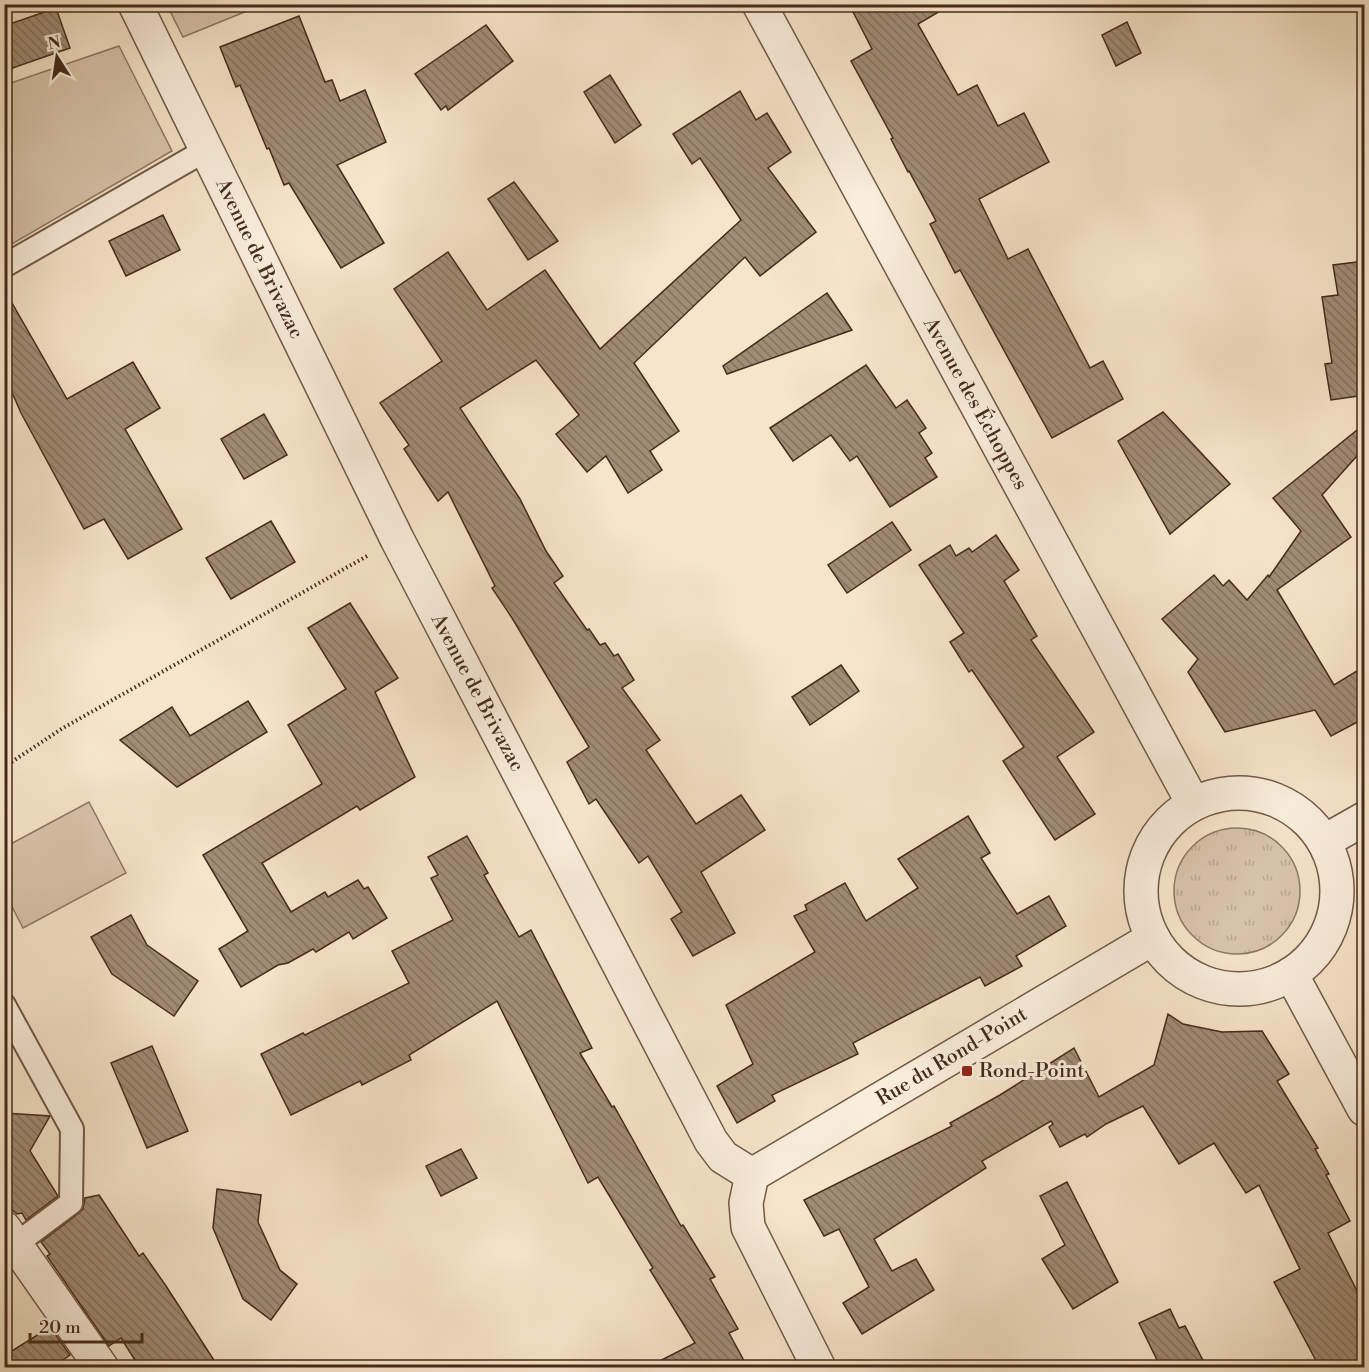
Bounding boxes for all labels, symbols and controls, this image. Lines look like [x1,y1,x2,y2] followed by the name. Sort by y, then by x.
[27,27,87,87] north arrow
[46,32,63,54] text: N
[209,174,309,343] street label: Avenue de Brivazac
[917,312,1034,495] street label: Avenue des Échoppes
[424,609,529,776] street label: Avenue de Brivazac
[872,1003,1032,1111] street label: Rue du Rond-Point
[979,1059,1084,1083] place label: Rond-Point
[960,1064,974,1078] marker: Rond-Point
[30,1306,142,1344] scale bar
[39,1316,81,1339] text: 20 m

